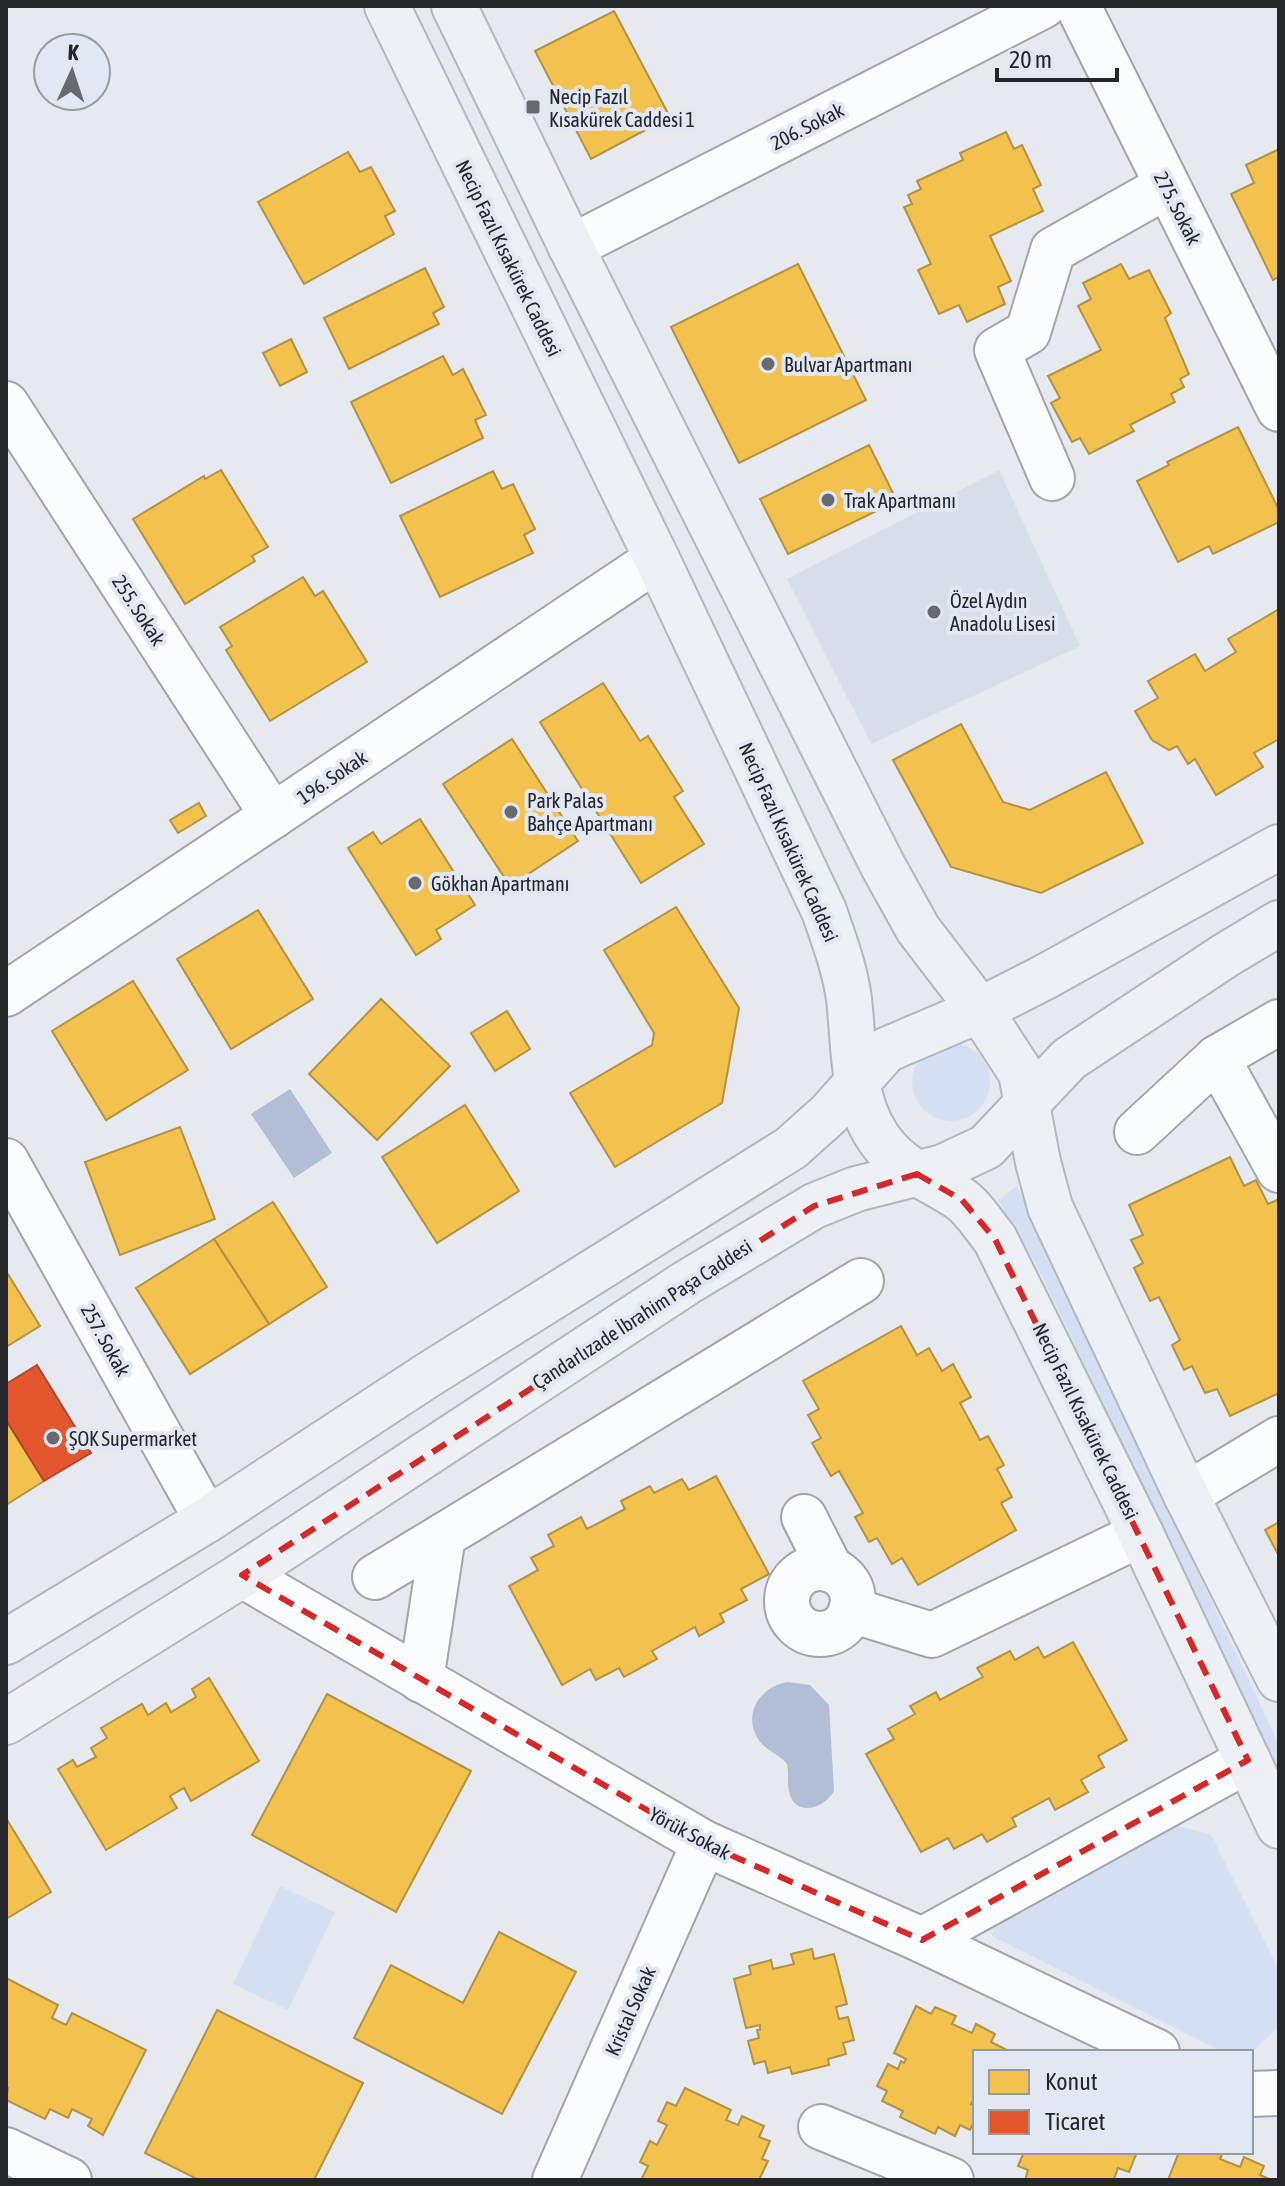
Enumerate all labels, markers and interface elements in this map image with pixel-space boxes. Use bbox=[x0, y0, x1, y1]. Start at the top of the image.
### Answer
north arrow bbox=[32, 32, 112, 112]
scale bar bbox=[997, 32, 1117, 82]
text: K bbox=[67, 39, 79, 65]
text: 20 m bbox=[1009, 46, 1052, 73]
place label: Necip Fazıl Kısakürek Caddesi 1 bbox=[549, 85, 695, 131]
marker: Necip Fazıl Kısakürek Caddesi 1 bbox=[524, 98, 542, 116]
street label: 206. Sokak bbox=[766, 98, 848, 154]
street label: Necip Fazıl Kısakürek Caddesi bbox=[451, 156, 567, 360]
street label: 275. Sokak bbox=[1150, 167, 1206, 249]
place label: Bulvar Apartmanı bbox=[784, 353, 912, 376]
marker: Bulvar Apartmanı bbox=[759, 355, 777, 373]
place label: Trak Apartmanı bbox=[844, 489, 956, 512]
marker: Trak Apartmanı bbox=[819, 491, 837, 509]
street label: 255. Sokak bbox=[108, 571, 170, 650]
place label: Özel Aydın Anadolu Lisesi bbox=[950, 589, 1056, 635]
marker: Özel Aydın Anadolu Lisesi bbox=[925, 603, 943, 621]
street label: Necip Fazıl Kısakürek Caddesi bbox=[735, 739, 843, 945]
street label: 196. Sokak bbox=[293, 745, 371, 809]
place label: Park Palas Bahçe Apartmanı bbox=[527, 789, 653, 835]
marker: Park Palas Bahçe Apartmanı bbox=[502, 803, 520, 821]
place label: Gökhan Apartmanı bbox=[431, 872, 569, 895]
marker: Gökhan Apartmanı bbox=[406, 874, 424, 892]
street label: Çandarlızade İbrahim Paşa Caddesi bbox=[528, 1234, 756, 1394]
street label: 257. Sokak bbox=[77, 1300, 135, 1380]
street label: Necip Fazıl Kısakürek Caddesi bbox=[1028, 1319, 1144, 1523]
place label: ŞOK Supermarket bbox=[69, 1427, 197, 1450]
marker: ŞOK Supermarket bbox=[44, 1429, 62, 1447]
street label: Yörük Sokak bbox=[645, 1802, 735, 1864]
street label: Kristal Sokak bbox=[600, 1963, 660, 2059]
legend bbox=[973, 2050, 1253, 2154]
text: Konut bbox=[1045, 2068, 1098, 2095]
text: Ticaret bbox=[1045, 2108, 1106, 2135]

